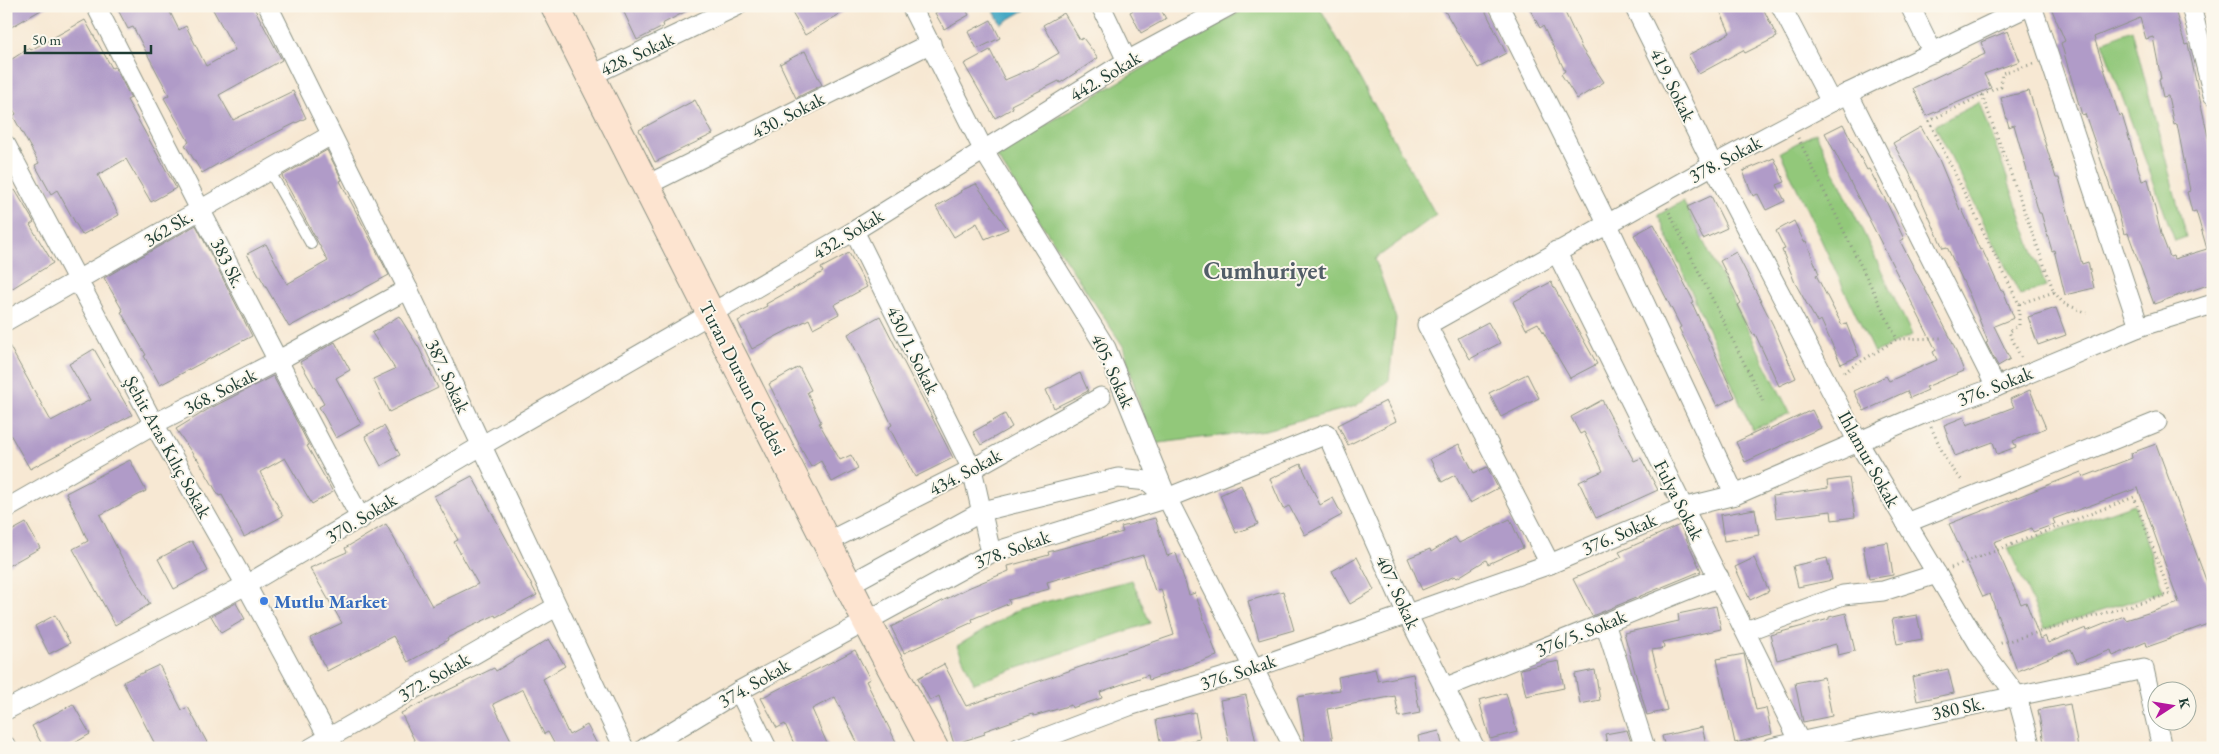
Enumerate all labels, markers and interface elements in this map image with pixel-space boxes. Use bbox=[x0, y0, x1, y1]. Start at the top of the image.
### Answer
scale bar bbox=[25, 22, 151, 54]
street label: 428. Sokak bbox=[596, 26, 679, 82]
text: 50 m bbox=[32, 30, 61, 49]
street label: 442. Sokak bbox=[1065, 44, 1146, 107]
street label: 419. Sokak bbox=[1644, 44, 1702, 127]
street label: 430. Sokak bbox=[747, 85, 830, 144]
street label: 378. Sokak bbox=[1684, 129, 1767, 189]
street label: 432. Sokak bbox=[808, 202, 889, 265]
street label: 362 Sk. bbox=[139, 204, 197, 252]
street label: 383 Sk. bbox=[205, 234, 251, 292]
district label: Cumhuriyet bbox=[1203, 255, 1327, 287]
street label: Turan Dursun Caddesi bbox=[693, 297, 793, 460]
street label: 430/1. Sokak bbox=[881, 302, 946, 399]
street label: 405. Sokak bbox=[1086, 330, 1141, 413]
street label: 387. Sokak bbox=[420, 335, 476, 418]
street label: 376. Sokak bbox=[1954, 360, 2037, 412]
street label: 368. Sokak bbox=[179, 361, 262, 420]
street label: Şehit Aras Kılıç Sokak bbox=[118, 371, 218, 524]
street label: Ihlamur Sokak bbox=[1832, 406, 1906, 513]
street label: 434. Sokak bbox=[924, 442, 1007, 502]
street label: Fulya Sokak bbox=[1648, 456, 1710, 545]
street label: 370. Sokak bbox=[321, 486, 402, 549]
street label: 376. Sokak bbox=[1578, 507, 1661, 561]
street label: 378. Sokak bbox=[971, 523, 1054, 574]
street label: 407. Sokak bbox=[1370, 551, 1426, 634]
place label: Mutlu Market bbox=[274, 589, 387, 614]
marker: Mutlu Market bbox=[258, 595, 270, 607]
street label: 376/5. Sokak bbox=[1532, 603, 1631, 662]
street label: 372. Sokak bbox=[394, 646, 475, 708]
street label: 376. Sokak bbox=[1197, 648, 1280, 696]
street label: 374. Sokak bbox=[714, 652, 795, 714]
north arrow bbox=[2146, 682, 2196, 732]
street label: 380 Sk. bbox=[1929, 690, 1987, 726]
text: K bbox=[2175, 696, 2195, 711]

